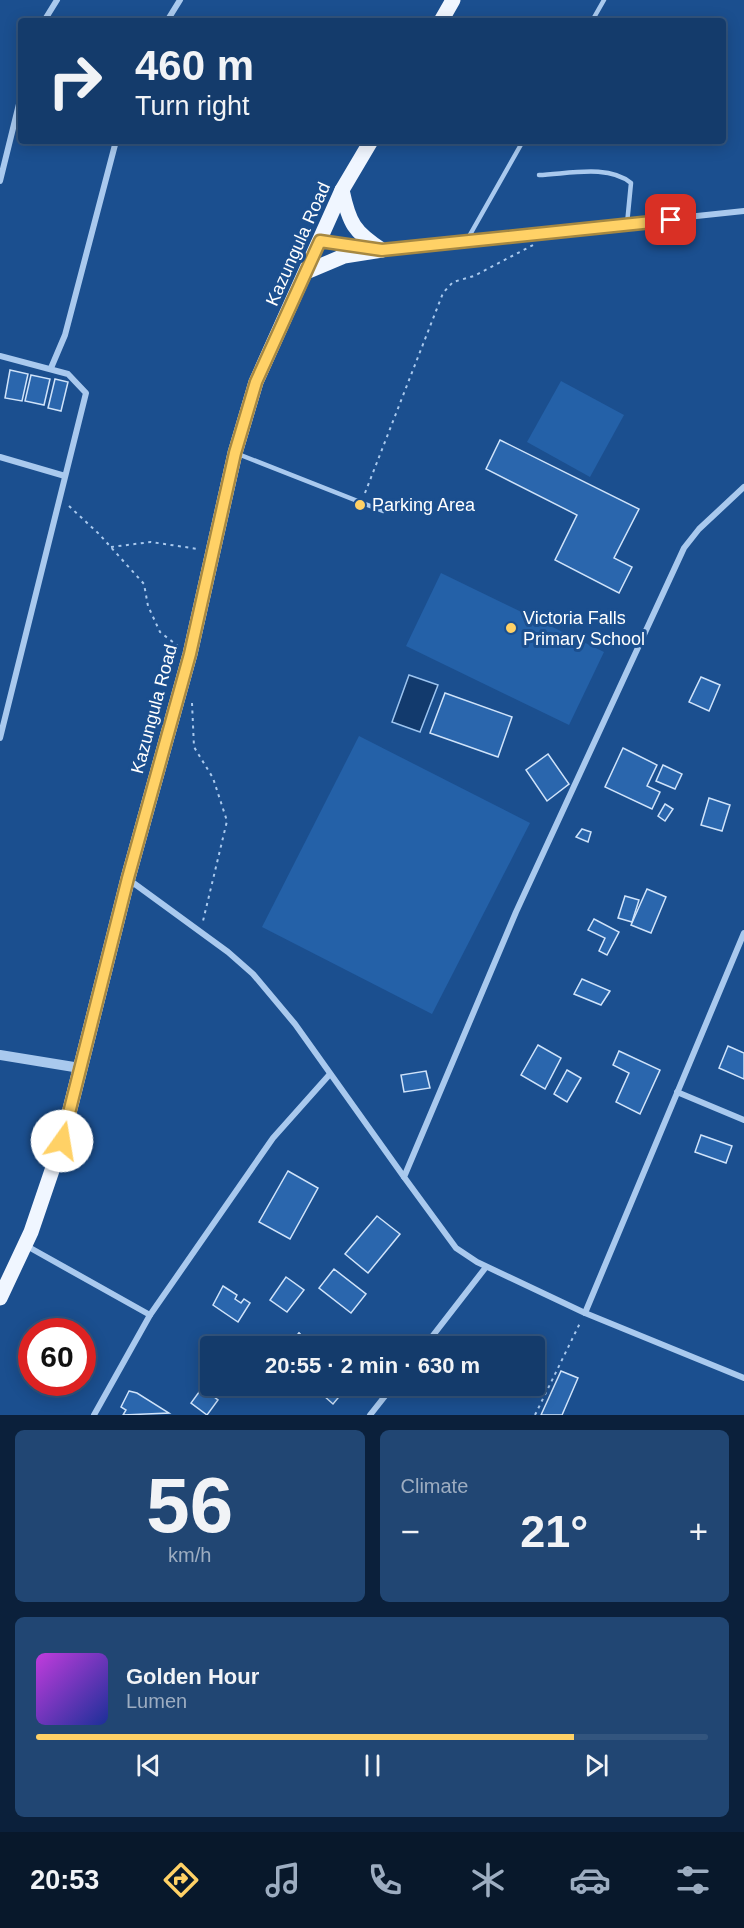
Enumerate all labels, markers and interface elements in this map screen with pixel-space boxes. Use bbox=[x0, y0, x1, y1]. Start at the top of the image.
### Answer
icon: right bbox=[36, 42, 114, 120]
text: 460 m bbox=[135, 42, 254, 89]
text: Turn right bbox=[135, 91, 250, 121]
street label: Kazungula Road bbox=[262, 179, 334, 309]
pin bbox=[645, 194, 696, 245]
icon: arrive bbox=[654, 203, 687, 236]
place label: Parking Area bbox=[372, 495, 476, 515]
marker: Parking Area bbox=[353, 498, 367, 512]
place label: Victoria Falls Primary School bbox=[523, 608, 645, 649]
marker: Victoria Falls Primary School bbox=[504, 621, 518, 635]
street label: Kazungula Road bbox=[127, 642, 181, 776]
position arrow bbox=[30, 1109, 94, 1173]
speed limit sign: 60 bbox=[18, 1318, 96, 1396]
text: 20:55 · 2 min · 630 m bbox=[265, 1353, 480, 1378]
text: 56 bbox=[146, 1461, 233, 1549]
text: Climate bbox=[401, 1475, 468, 1497]
text: 21° bbox=[520, 1506, 588, 1557]
text: − bbox=[401, 1513, 420, 1550]
text: + bbox=[689, 1513, 708, 1550]
text: km/h bbox=[168, 1544, 211, 1566]
text: Golden Hour bbox=[126, 1664, 259, 1689]
text: Lumen bbox=[126, 1690, 187, 1712]
icon: previous bbox=[132, 1749, 165, 1782]
icon: pause bbox=[356, 1749, 389, 1782]
icon: next bbox=[580, 1749, 613, 1782]
icon: directions bbox=[160, 1859, 202, 1901]
icon: music bbox=[262, 1859, 304, 1901]
icon: phone bbox=[364, 1859, 406, 1901]
icon: climate bbox=[467, 1859, 509, 1901]
icon: car bbox=[569, 1859, 611, 1901]
icon: filters bbox=[672, 1859, 714, 1901]
text: 20:53 bbox=[30, 1865, 99, 1895]

